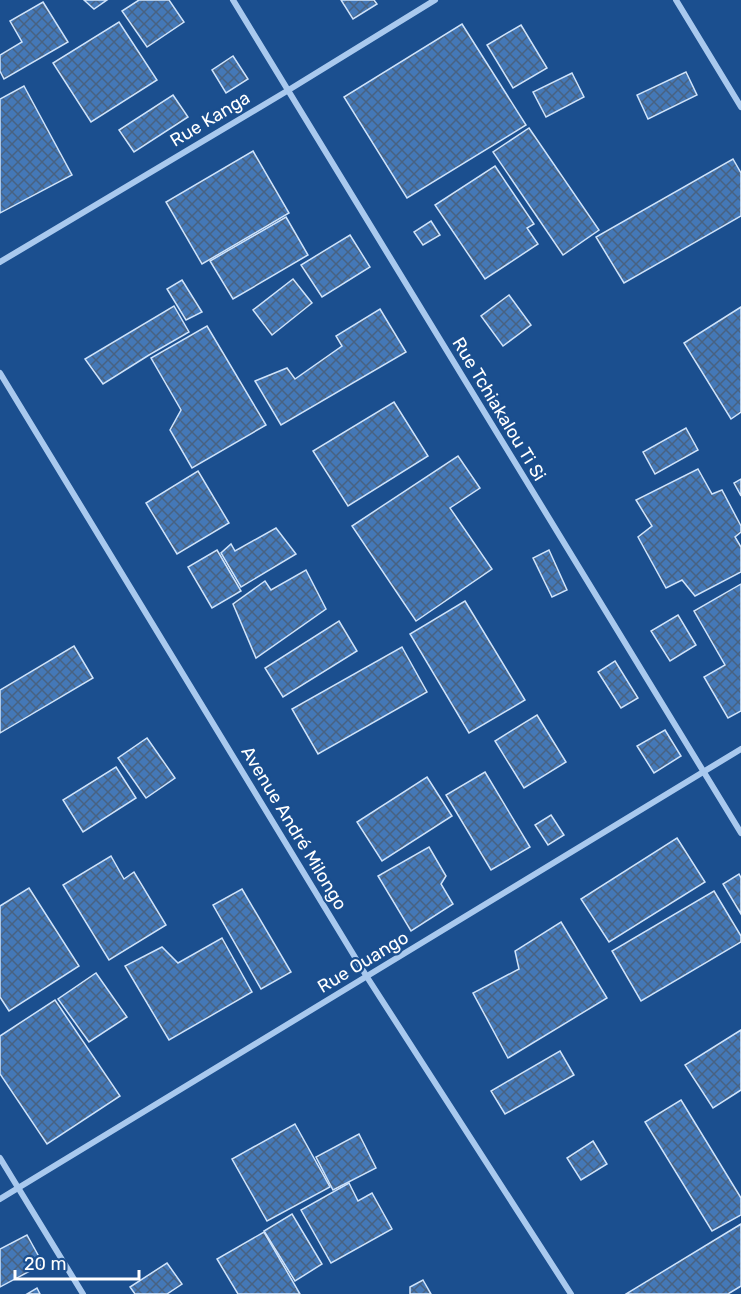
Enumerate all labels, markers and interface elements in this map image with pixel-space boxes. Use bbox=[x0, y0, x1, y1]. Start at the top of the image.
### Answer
street label: Rue Kanga bbox=[166, 87, 254, 151]
street label: Rue Tchiakalou Ti Si bbox=[447, 333, 551, 485]
street label: Avenue André Milongo bbox=[236, 742, 352, 914]
street label: Rue Ouango bbox=[314, 926, 412, 998]
scale bar bbox=[15, 1243, 140, 1281]
text: 20 m bbox=[24, 1253, 66, 1275]

